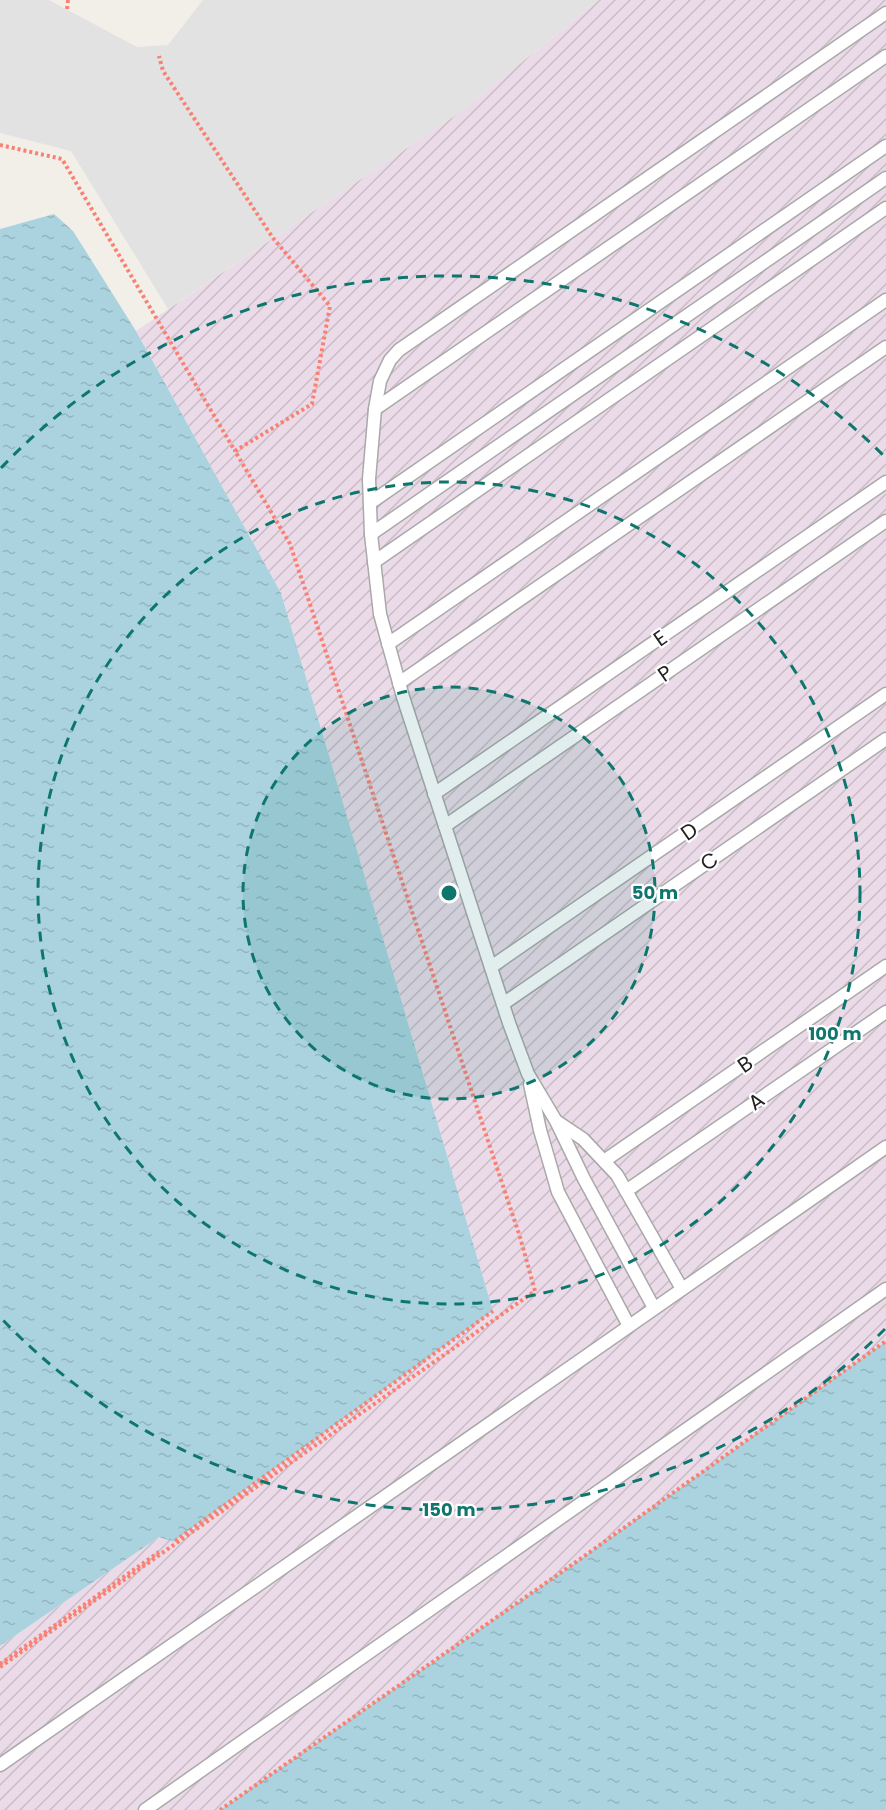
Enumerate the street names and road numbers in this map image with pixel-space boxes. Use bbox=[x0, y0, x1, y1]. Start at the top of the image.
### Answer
street label: E bbox=[647, 623, 673, 653]
street label: P bbox=[652, 658, 678, 688]
street label: D bbox=[675, 815, 703, 847]
street label: C bbox=[694, 844, 724, 878]
street label: B bbox=[731, 1048, 759, 1080]
street label: A bbox=[742, 1085, 770, 1117]

